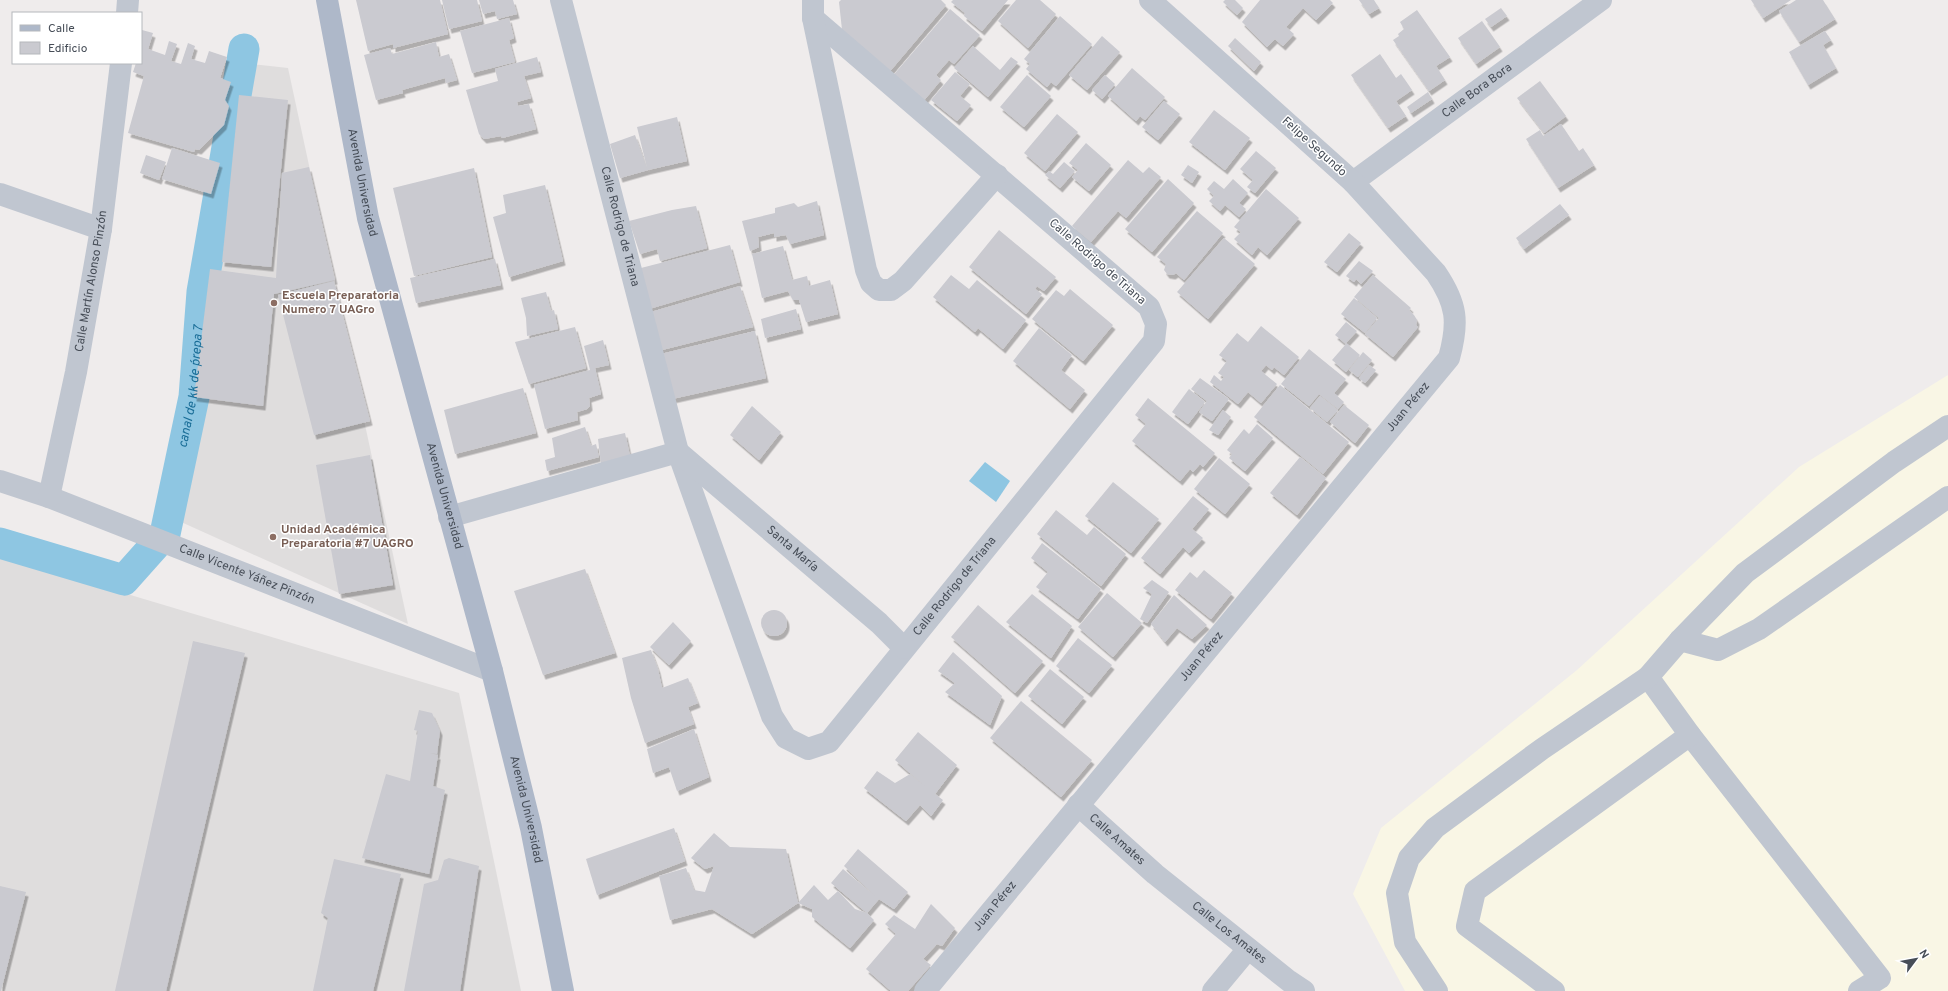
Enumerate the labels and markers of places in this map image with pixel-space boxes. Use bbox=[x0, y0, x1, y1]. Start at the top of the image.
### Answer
place label: Escuela Preparatoria Numero 7 UAGro bbox=[282, 288, 399, 318]
marker: Escuela Preparatoria Numero 7 UAGro bbox=[269, 298, 279, 308]
place label: Unidad Académica Preparatoria #7 UAGRO bbox=[281, 522, 414, 552]
marker: Unidad Académica Preparatoria #7 UAGRO bbox=[268, 532, 278, 542]

